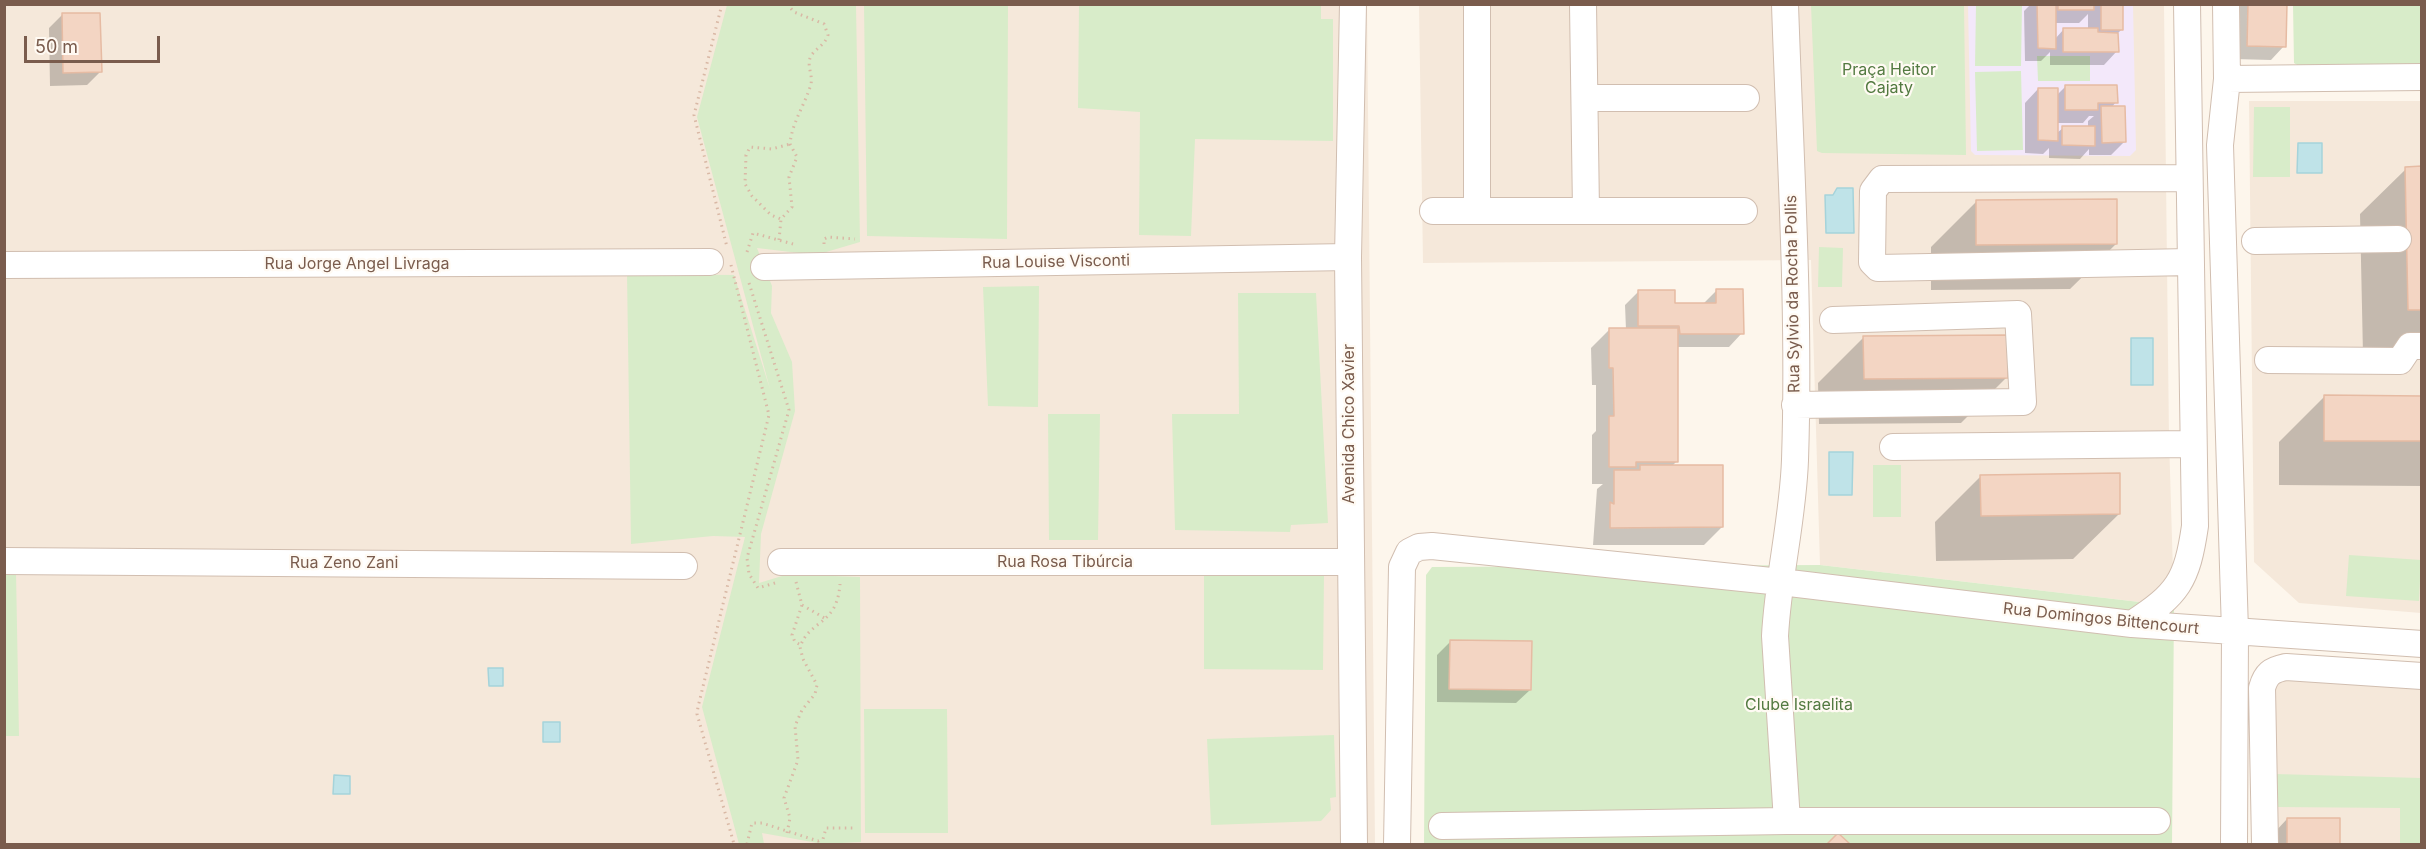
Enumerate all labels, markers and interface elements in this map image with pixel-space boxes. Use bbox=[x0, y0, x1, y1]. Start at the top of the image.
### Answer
scale bar bbox=[27, 24, 164, 62]
text: 50 m bbox=[35, 36, 78, 57]
park label: Praça Heitor Cajaty bbox=[1842, 60, 1936, 98]
street label: Rua Sylvio da Rocha Pollis bbox=[1782, 195, 1804, 393]
street label: Rua Louise Visconti bbox=[982, 251, 1130, 273]
street label: Rua Jorge Angel Livraga bbox=[264, 254, 450, 274]
street label: Avenida Chico Xavier bbox=[1339, 344, 1359, 504]
street label: Rua Rosa Tibúrcia bbox=[997, 552, 1133, 572]
street label: Rua Zeno Zani bbox=[290, 553, 398, 573]
street label: Rua Domingos Bittencourt bbox=[2002, 599, 2200, 639]
park label: Clube Israelita bbox=[1745, 695, 1853, 715]

